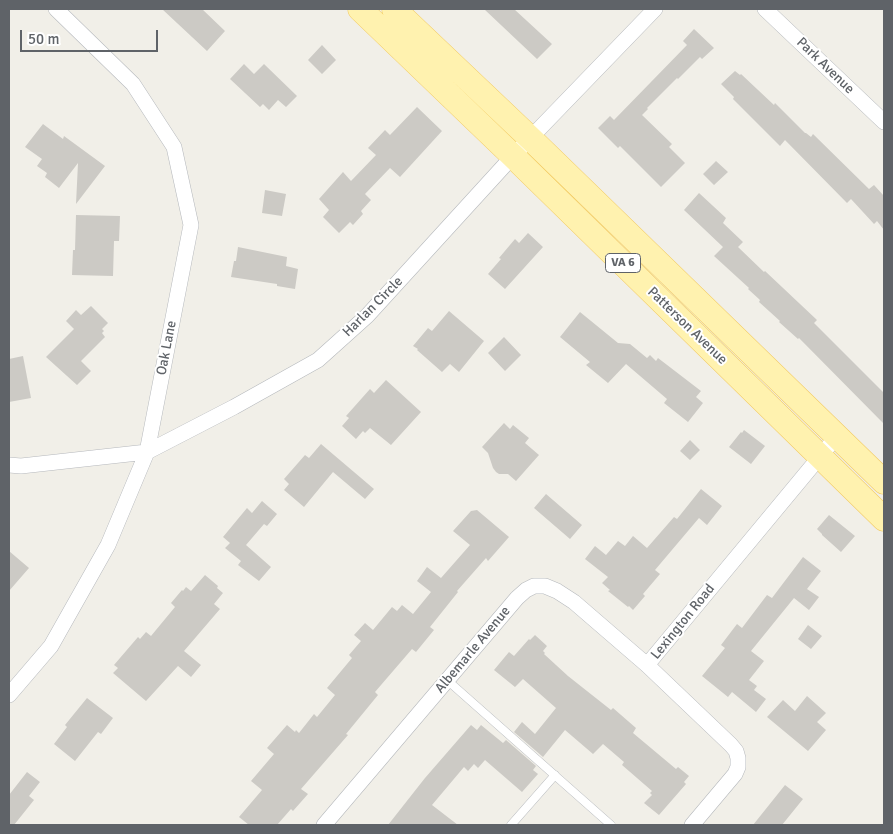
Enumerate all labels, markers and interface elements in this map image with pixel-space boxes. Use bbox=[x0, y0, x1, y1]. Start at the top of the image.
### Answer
scale bar bbox=[22, 20, 160, 52]
text: 50 m bbox=[28, 30, 59, 48]
street label: Park Avenue bbox=[793, 34, 857, 98]
road number: VA 6 bbox=[606, 254, 640, 272]
street label: Harlan Circle bbox=[339, 273, 407, 341]
street label: Patterson Avenue bbox=[644, 284, 730, 368]
street label: Oak Lane bbox=[153, 319, 181, 377]
street label: Lexington Road bbox=[648, 581, 718, 663]
street label: Albemarle Avenue bbox=[432, 603, 514, 697]

